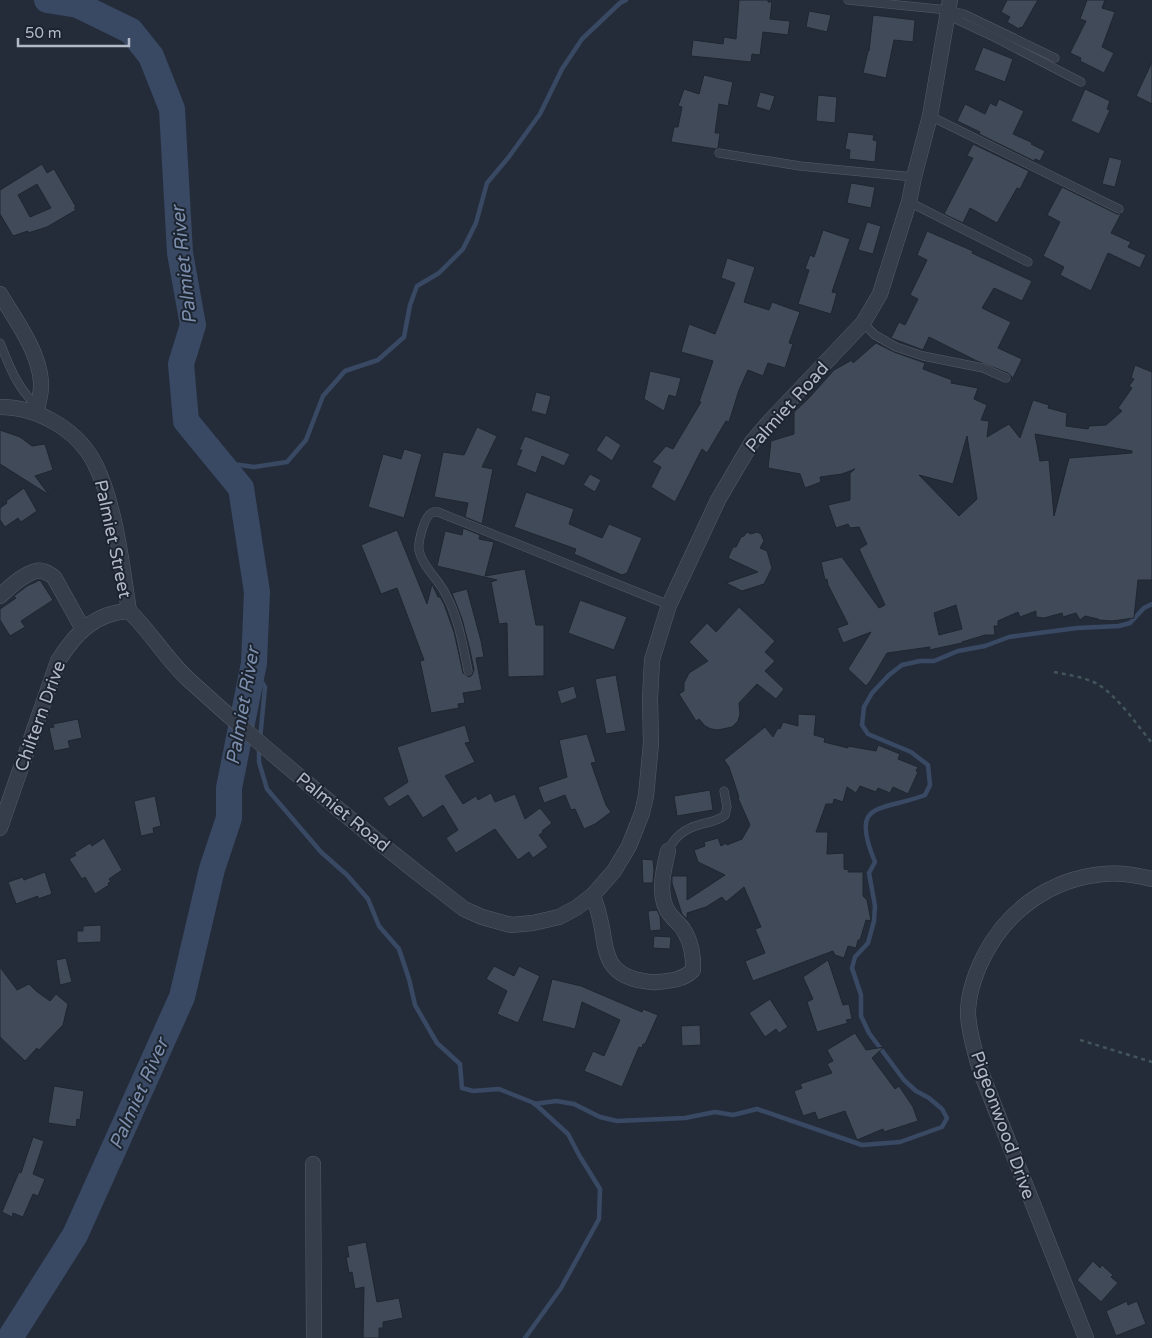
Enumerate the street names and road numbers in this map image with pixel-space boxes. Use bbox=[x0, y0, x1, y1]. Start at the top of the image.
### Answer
street label: Palmiet Road bbox=[741, 357, 833, 457]
street label: Palmiet Street bbox=[90, 478, 136, 600]
street label: Chiltern Drive bbox=[10, 658, 70, 774]
street label: Palmiet Road bbox=[292, 768, 394, 856]
street label: Pigeonwood Drive bbox=[966, 1048, 1040, 1202]

